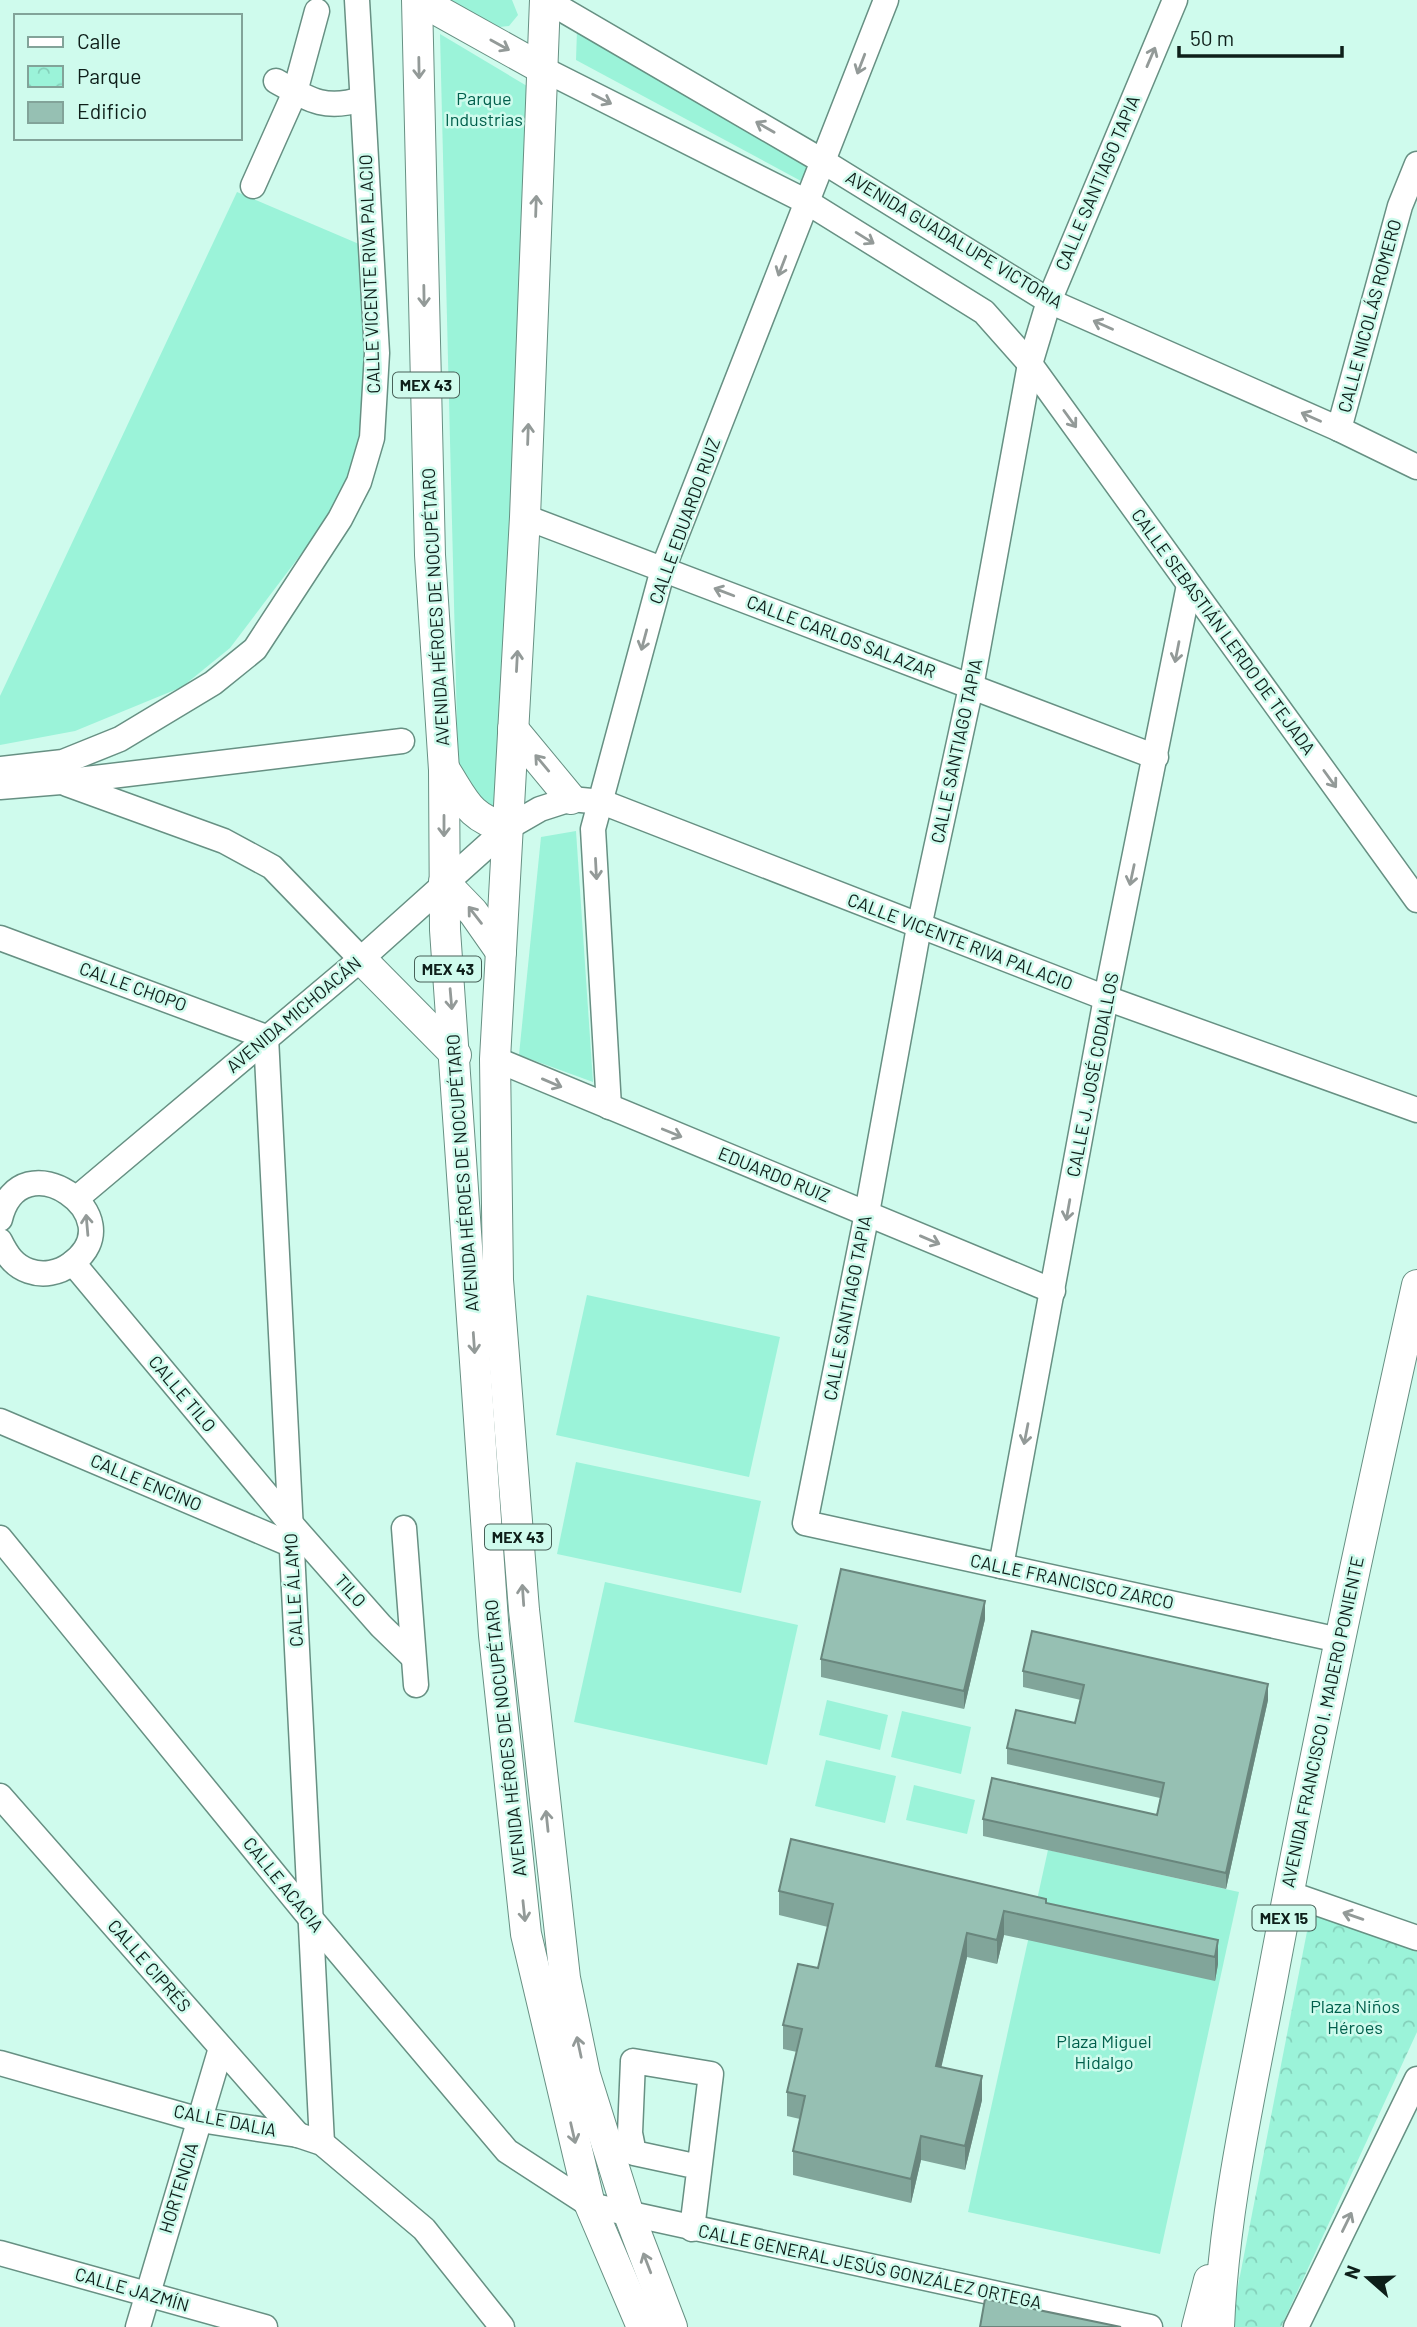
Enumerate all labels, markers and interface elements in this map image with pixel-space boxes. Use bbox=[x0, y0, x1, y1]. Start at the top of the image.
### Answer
legend bbox=[14, 14, 242, 140]
scale bar bbox=[1179, 14, 1342, 58]
text: 50 m bbox=[1190, 25, 1234, 50]
text: Calle bbox=[77, 28, 121, 53]
one-way arrow bbox=[489, 38, 509, 52]
one-way arrow bbox=[1146, 47, 1159, 68]
one-way arrow bbox=[854, 52, 867, 74]
one-way arrow bbox=[412, 56, 426, 79]
text: Parque bbox=[77, 63, 142, 88]
park label: Parque Industrias bbox=[445, 87, 523, 130]
street label: CALLE SANTIAGO TAPIA bbox=[1050, 92, 1144, 274]
one-way arrow bbox=[591, 93, 612, 107]
text: Edificio bbox=[77, 98, 147, 123]
one-way arrow bbox=[756, 120, 776, 134]
street label: CALLE VICENTE RIVA PALACIO bbox=[354, 154, 384, 394]
street label: AVENIDA GUADALUPE VICTORIA bbox=[842, 166, 1067, 313]
one-way arrow bbox=[530, 195, 543, 218]
street label: CALLE NICOLÁS ROMERO bbox=[1333, 217, 1405, 415]
one-way arrow bbox=[854, 232, 874, 246]
one-way arrow bbox=[774, 254, 787, 276]
one-way arrow bbox=[418, 284, 431, 307]
one-way arrow bbox=[1093, 318, 1114, 331]
road number: MEX 43 bbox=[393, 372, 459, 398]
one-way arrow bbox=[1062, 409, 1077, 428]
one-way arrow bbox=[1301, 410, 1322, 423]
one-way arrow bbox=[522, 422, 535, 445]
street label: CALLE EDUARDO RUIZ bbox=[644, 435, 724, 607]
street label: AVENIDA HÉROES DE NOCUPÉTARO bbox=[417, 467, 453, 747]
street label: CALLE SEBASTIÁN LERDO DE TEJADA bbox=[1127, 504, 1321, 759]
one-way arrow bbox=[714, 585, 736, 598]
street label: CALLE CARLOS SALAZAR bbox=[744, 590, 939, 682]
one-way arrow bbox=[637, 628, 650, 651]
one-way arrow bbox=[1169, 640, 1183, 663]
one-way arrow bbox=[510, 650, 523, 673]
street label: CALLE SANTIAGO TAPIA bbox=[926, 656, 986, 845]
one-way arrow bbox=[535, 755, 550, 773]
one-way arrow bbox=[1322, 770, 1337, 789]
one-way arrow bbox=[437, 814, 451, 837]
one-way arrow bbox=[589, 857, 602, 880]
one-way arrow bbox=[1124, 863, 1138, 886]
street label: CALLE VICENTE RIVA PALACIO bbox=[845, 888, 1076, 994]
one-way arrow bbox=[467, 907, 482, 925]
street label: AVENIDA MICHOACÁN bbox=[221, 951, 365, 1077]
street label: CALLE CHOPO bbox=[77, 956, 190, 1016]
road number: MEX 43 bbox=[415, 956, 481, 981]
street label: CALLE J. JOSÉ CODALLOS bbox=[1061, 971, 1123, 1179]
one-way arrow bbox=[445, 987, 458, 1010]
street label: AVENIDA HÉROES DE NOCUPÉTARO bbox=[441, 1033, 483, 1313]
one-way arrow bbox=[541, 1077, 562, 1090]
one-way arrow bbox=[661, 1127, 683, 1140]
street label: EDUARDO RUIZ bbox=[715, 1142, 833, 1206]
one-way arrow bbox=[1060, 1198, 1074, 1221]
street label: CALLE SANTIAGO TAPIA bbox=[818, 1213, 876, 1402]
one-way arrow bbox=[80, 1214, 93, 1237]
one-way arrow bbox=[919, 1234, 941, 1247]
one-way arrow bbox=[468, 1331, 481, 1354]
street label: CALLE TILO bbox=[144, 1351, 221, 1436]
one-way arrow bbox=[1019, 1422, 1032, 1445]
street label: CALLE ENCINO bbox=[87, 1449, 205, 1515]
road number: MEX 43 bbox=[485, 1525, 551, 1550]
street label: CALLE ÁLAMO bbox=[279, 1533, 307, 1647]
street label: CALLE FRANCISCO ZARCO bbox=[968, 1549, 1176, 1613]
street label: AVENIDA FRANCISCO I. MADERO PONIENTE bbox=[1276, 1554, 1368, 1889]
street label: TILO bbox=[330, 1569, 371, 1611]
one-way arrow bbox=[516, 1584, 529, 1607]
street label: AVENIDA HÉROES DE NOCUPÉTARO bbox=[479, 1598, 531, 1878]
one-way arrow bbox=[540, 1811, 553, 1833]
street label: CALLE ACACIA bbox=[239, 1833, 329, 1936]
one-way arrow bbox=[518, 1899, 531, 1922]
road number: MEX 15 bbox=[1252, 1906, 1316, 1930]
one-way arrow bbox=[1342, 1909, 1364, 1921]
street label: CALLE CIPRÉS bbox=[104, 1915, 196, 2016]
park label: Plaza Niños Héroes bbox=[1310, 1995, 1400, 2038]
park label: Plaza Miguel Hidalgo bbox=[1056, 2030, 1152, 2073]
one-way arrow bbox=[572, 2036, 585, 2059]
street label: CALLE DALIA bbox=[172, 2099, 279, 2141]
one-way arrow bbox=[567, 2121, 581, 2144]
street label: HORTENCIA bbox=[154, 2140, 202, 2236]
one-way arrow bbox=[1341, 2212, 1354, 2233]
street label: CALLE GENERAL JESÚS GONZÁLEZ ORTEGA bbox=[696, 2219, 1044, 2313]
north arrow bbox=[1333, 2243, 1403, 2313]
one-way arrow bbox=[640, 2253, 653, 2275]
street label: CALLE JAZMÍN bbox=[73, 2262, 192, 2316]
text: N bbox=[1339, 2262, 1365, 2282]

